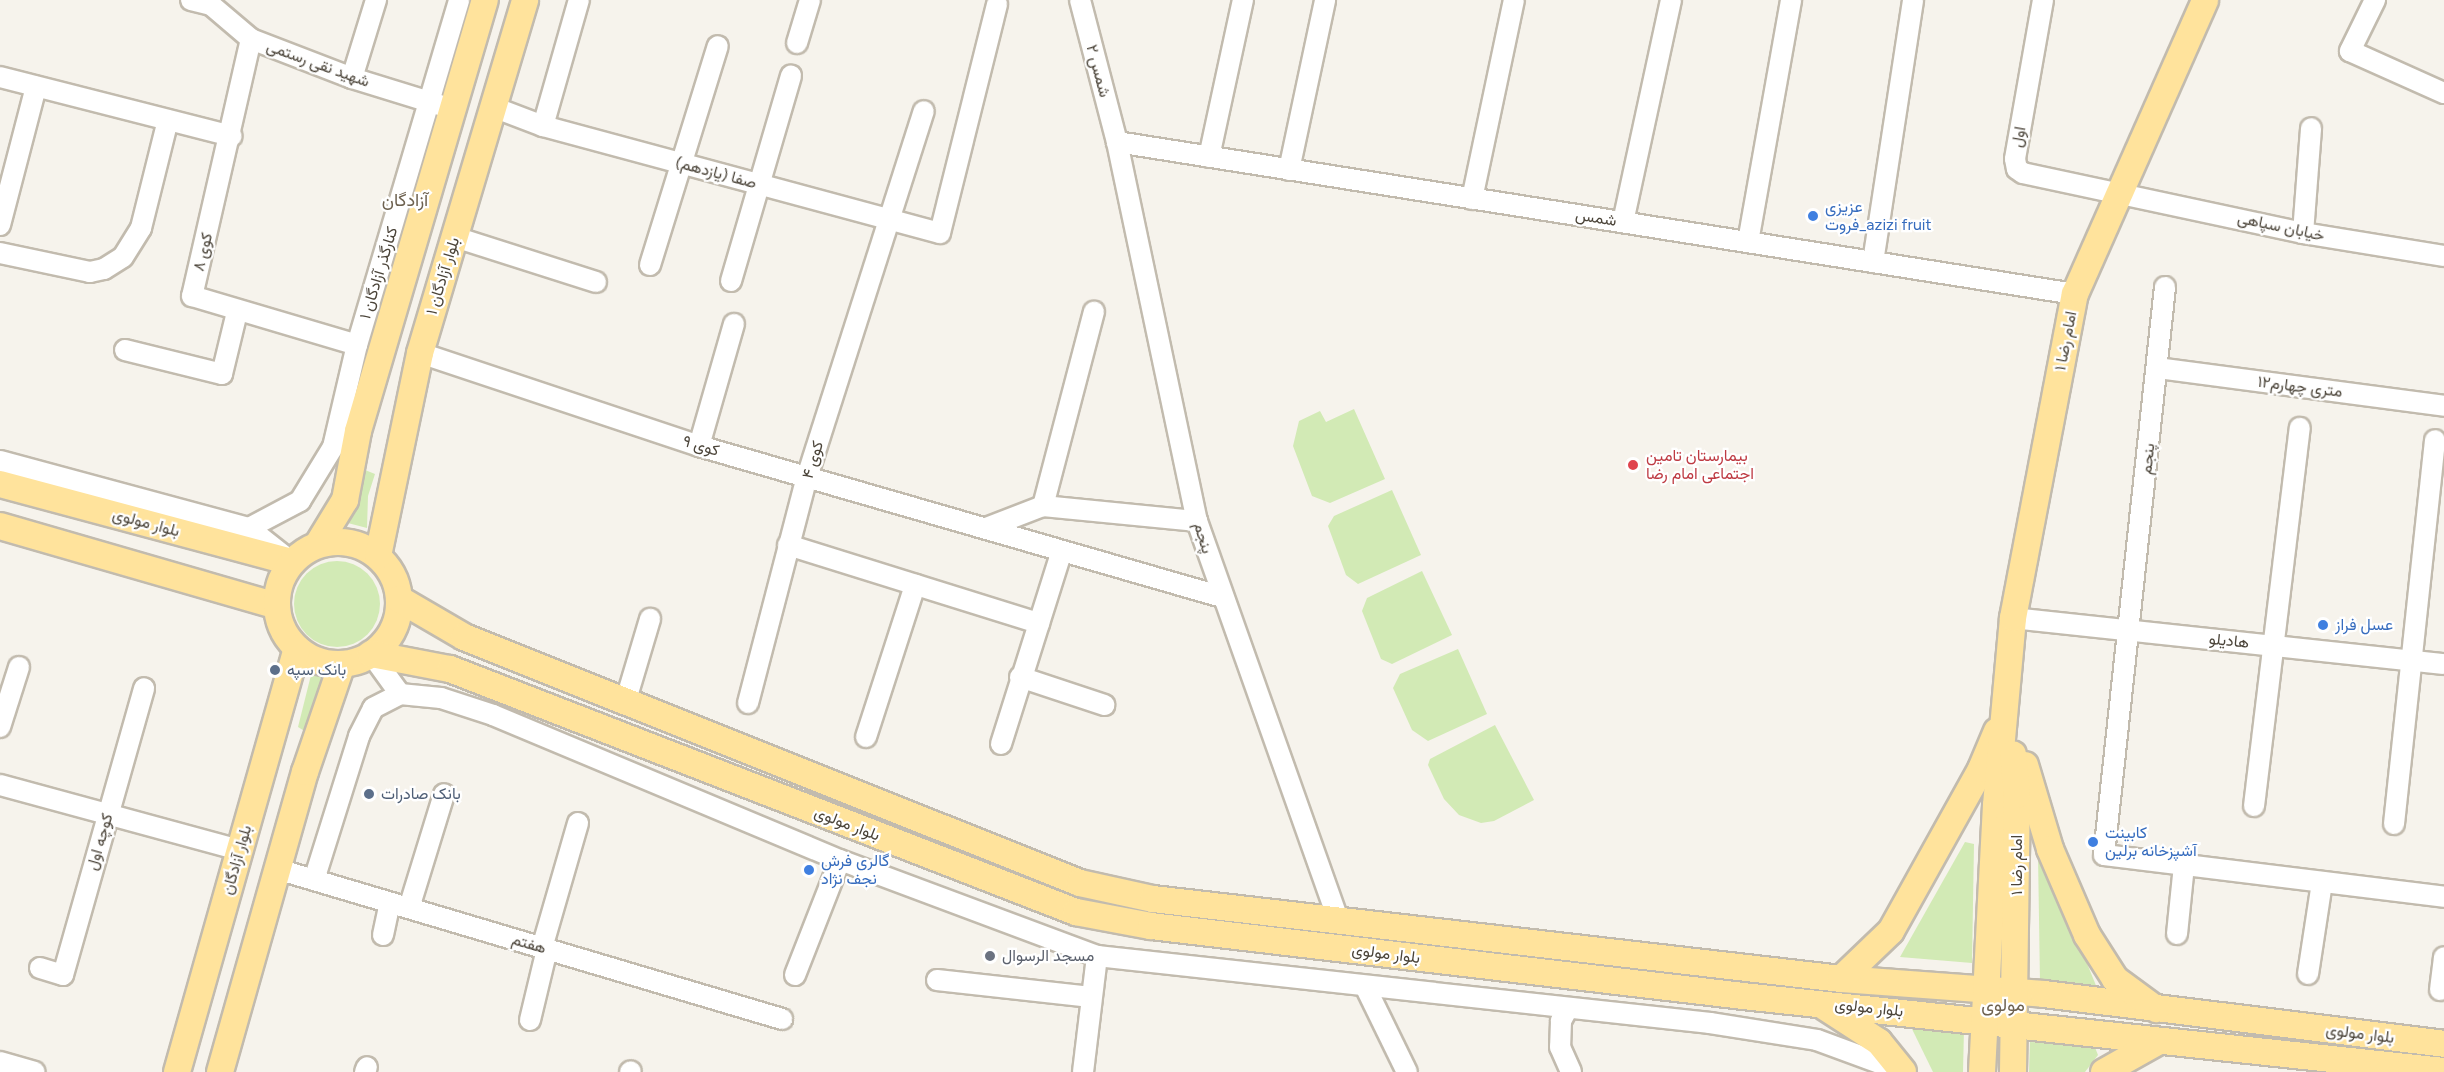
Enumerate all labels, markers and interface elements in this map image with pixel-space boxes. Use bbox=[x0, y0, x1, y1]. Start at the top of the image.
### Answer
street label: شهید نقی رستمی bbox=[264, 36, 372, 92]
street label: شمس ۲ bbox=[1082, 42, 1114, 100]
street label: اول bbox=[2008, 125, 2030, 149]
street label: صفا (یازدهم) bbox=[673, 153, 759, 193]
district label: آزادگان bbox=[382, 189, 428, 211]
place label: عزیزی فروت_azizi fruit bbox=[1825, 197, 1932, 235]
street label: شمس bbox=[1574, 205, 1618, 231]
street label: خیابان سپاهی bbox=[2236, 208, 2326, 246]
marker: عزیزی فروت_azizi fruit bbox=[1806, 209, 1820, 223]
street label: کنارگذر آزادگان ۱ bbox=[356, 224, 402, 322]
street label: کوی ۸ bbox=[189, 231, 217, 273]
street label: بلوار آزادگان ۱ bbox=[422, 235, 464, 317]
street label: امام رضا ۱ bbox=[2051, 310, 2081, 372]
street label: ۱۲متری چهارم bbox=[2257, 372, 2343, 402]
street label: کوی ۹ bbox=[680, 431, 722, 461]
street label: کوی ۴ bbox=[798, 439, 828, 481]
street label: پنجم bbox=[2137, 442, 2159, 476]
place label: بیمارستان تامین اجتماعی امام رضا bbox=[1646, 446, 1754, 484]
marker: بیمارستان تامین اجتماعی امام رضا bbox=[1624, 456, 1642, 474]
street label: بلوار مولوی bbox=[110, 505, 182, 541]
street label: پنجم bbox=[1189, 520, 1217, 556]
place label: عسل فراز bbox=[2335, 615, 2393, 635]
marker: عسل فراز bbox=[2316, 618, 2330, 632]
street label: هادیلو bbox=[2208, 629, 2250, 653]
place label: بانک سپه bbox=[287, 660, 346, 680]
marker: بانک سپه bbox=[268, 663, 282, 677]
place label: بانک صادرات bbox=[381, 784, 461, 804]
marker: بانک صادرات bbox=[362, 787, 376, 801]
street label: بلوار مولوی bbox=[811, 803, 883, 845]
street label: کوچه اول bbox=[83, 811, 117, 873]
street label: بلوار آزادگان bbox=[218, 823, 256, 897]
place label: کابینت آشپزخانه برلین bbox=[2105, 823, 2197, 861]
street label: امام رضا ۱ bbox=[2007, 835, 2027, 895]
marker: کابینت آشپزخانه برلین bbox=[2086, 835, 2100, 849]
place label: گالری فرش نجف نژاد bbox=[821, 851, 889, 889]
marker: گالری فرش نجف نژاد bbox=[802, 863, 816, 877]
street label: هفتم bbox=[510, 930, 548, 958]
street label: بلوار مولوی bbox=[1351, 940, 1421, 968]
place label: مسجد الرسوال bbox=[1002, 946, 1094, 966]
marker: مسجد الرسوال bbox=[983, 949, 997, 963]
district label: مولوی bbox=[1981, 994, 2025, 1016]
street label: بلوار مولوی bbox=[1834, 995, 1904, 1021]
street label: بلوار مولوی bbox=[2325, 1020, 2395, 1048]

